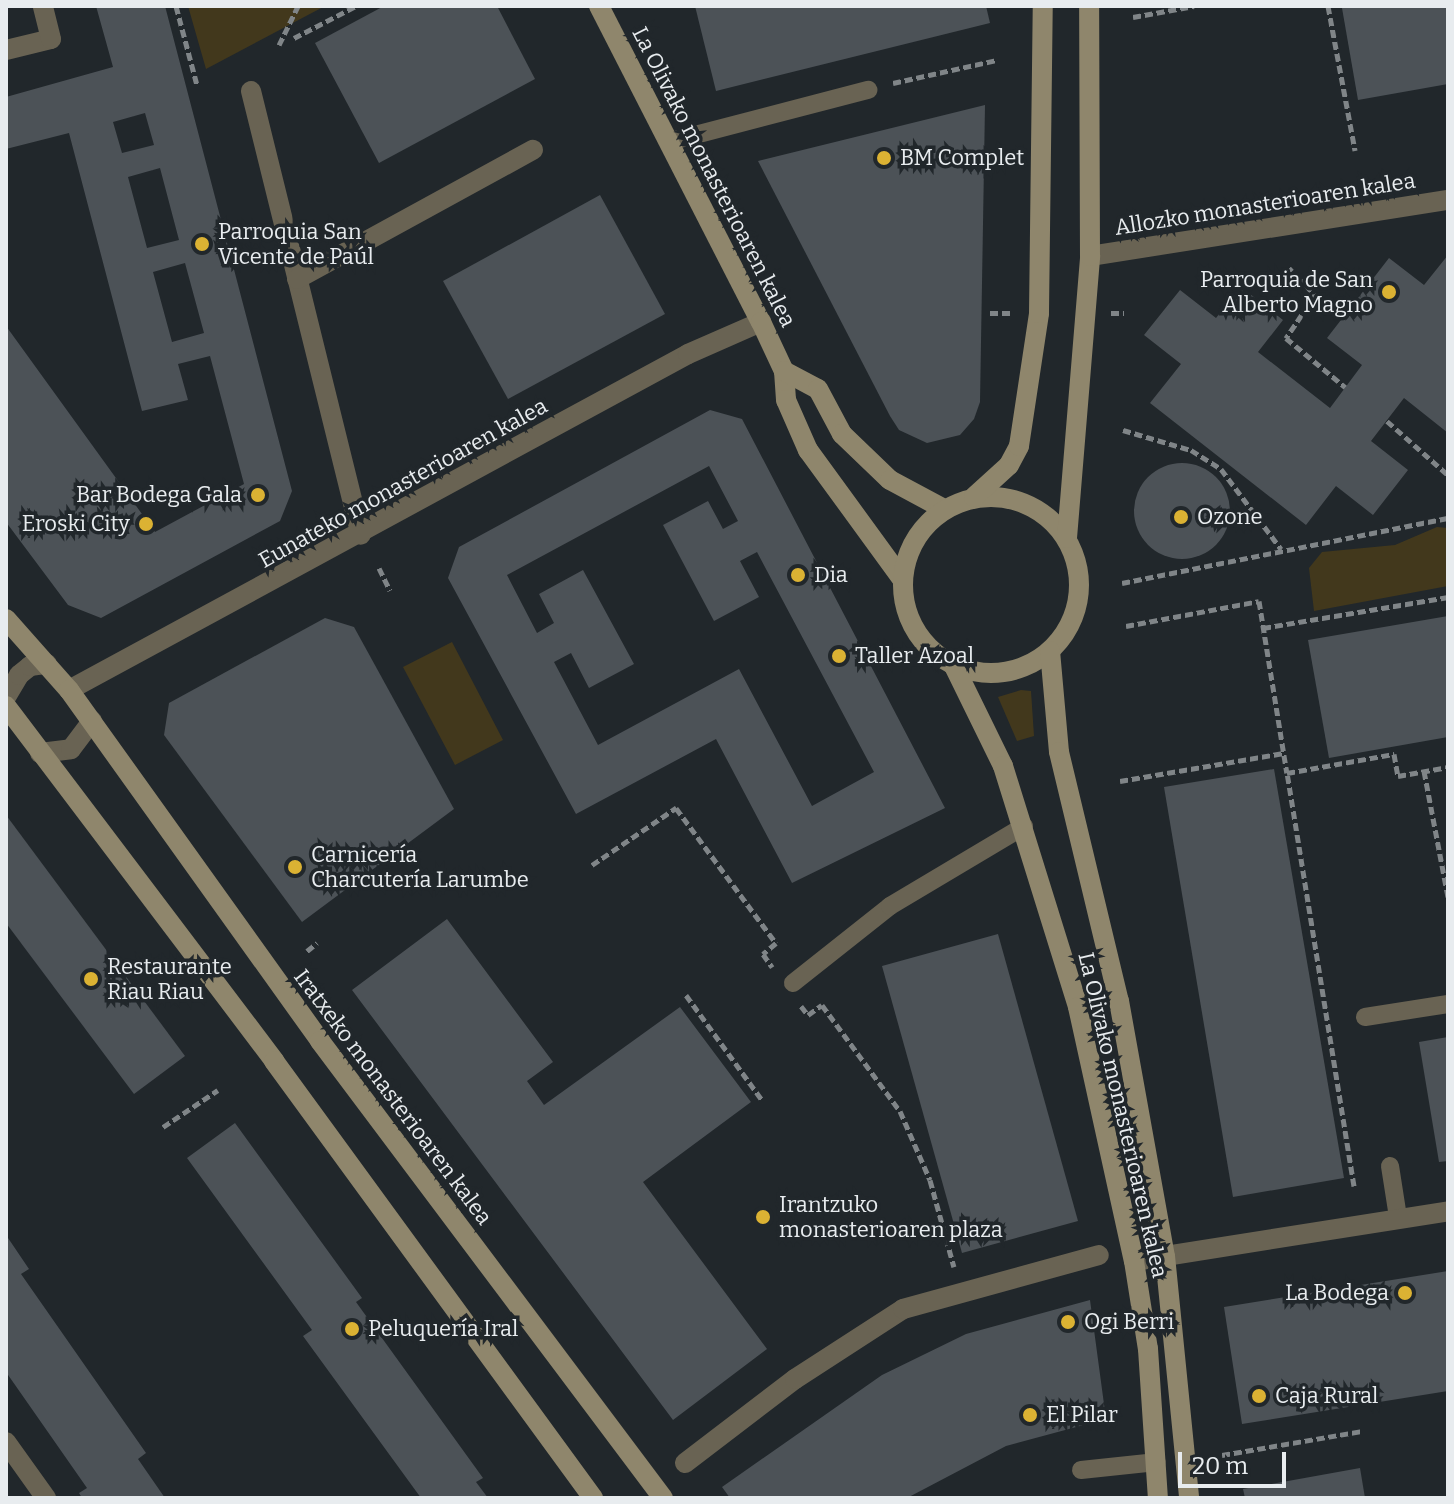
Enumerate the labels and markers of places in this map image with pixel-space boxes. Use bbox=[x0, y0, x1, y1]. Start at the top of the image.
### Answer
place label: BM Complet bbox=[900, 145, 1024, 171]
marker: BM Complet bbox=[875, 149, 893, 167]
place label: Parroquia San Vicente de Paúl bbox=[218, 218, 374, 270]
marker: Parroquia San Vicente de Paúl bbox=[193, 235, 211, 253]
place label: Parroquia de San Alberto Magno bbox=[1200, 266, 1373, 318]
marker: Parroquia de San Alberto Magno bbox=[1380, 283, 1398, 301]
place label: Bar Bodega Gala bbox=[76, 482, 242, 508]
marker: Bar Bodega Gala bbox=[249, 486, 267, 504]
place label: Ozone bbox=[1197, 504, 1263, 530]
marker: Ozone bbox=[1172, 508, 1190, 526]
place label: Eroski City bbox=[22, 511, 130, 537]
marker: Eroski City bbox=[137, 515, 155, 533]
place label: Dia bbox=[814, 562, 848, 588]
marker: Dia bbox=[789, 566, 807, 584]
place label: Taller Azoal bbox=[855, 643, 974, 669]
marker: Taller Azoal bbox=[830, 647, 848, 665]
place label: Carnicería Charcutería Larumbe bbox=[311, 841, 529, 892]
marker: Carnicería Charcutería Larumbe bbox=[286, 858, 304, 876]
place label: Restaurante Riau Riau bbox=[107, 953, 232, 1004]
marker: Restaurante Riau Riau bbox=[82, 970, 100, 988]
place label: Irantzuko monasterioaren plaza bbox=[779, 1191, 1003, 1242]
marker: Irantzuko monasterioaren plaza bbox=[754, 1208, 772, 1226]
place label: La Bodega bbox=[1285, 1280, 1389, 1306]
marker: La Bodega bbox=[1396, 1284, 1414, 1302]
place label: Ogi Berri bbox=[1084, 1309, 1174, 1335]
marker: Ogi Berri bbox=[1059, 1313, 1077, 1331]
place label: Peluquería Iral bbox=[368, 1316, 518, 1342]
marker: Peluquería Iral bbox=[343, 1320, 361, 1338]
place label: Caja Rural bbox=[1275, 1383, 1378, 1409]
marker: Caja Rural bbox=[1250, 1387, 1268, 1405]
place label: El Pilar bbox=[1046, 1402, 1118, 1428]
marker: El Pilar bbox=[1021, 1406, 1039, 1424]

